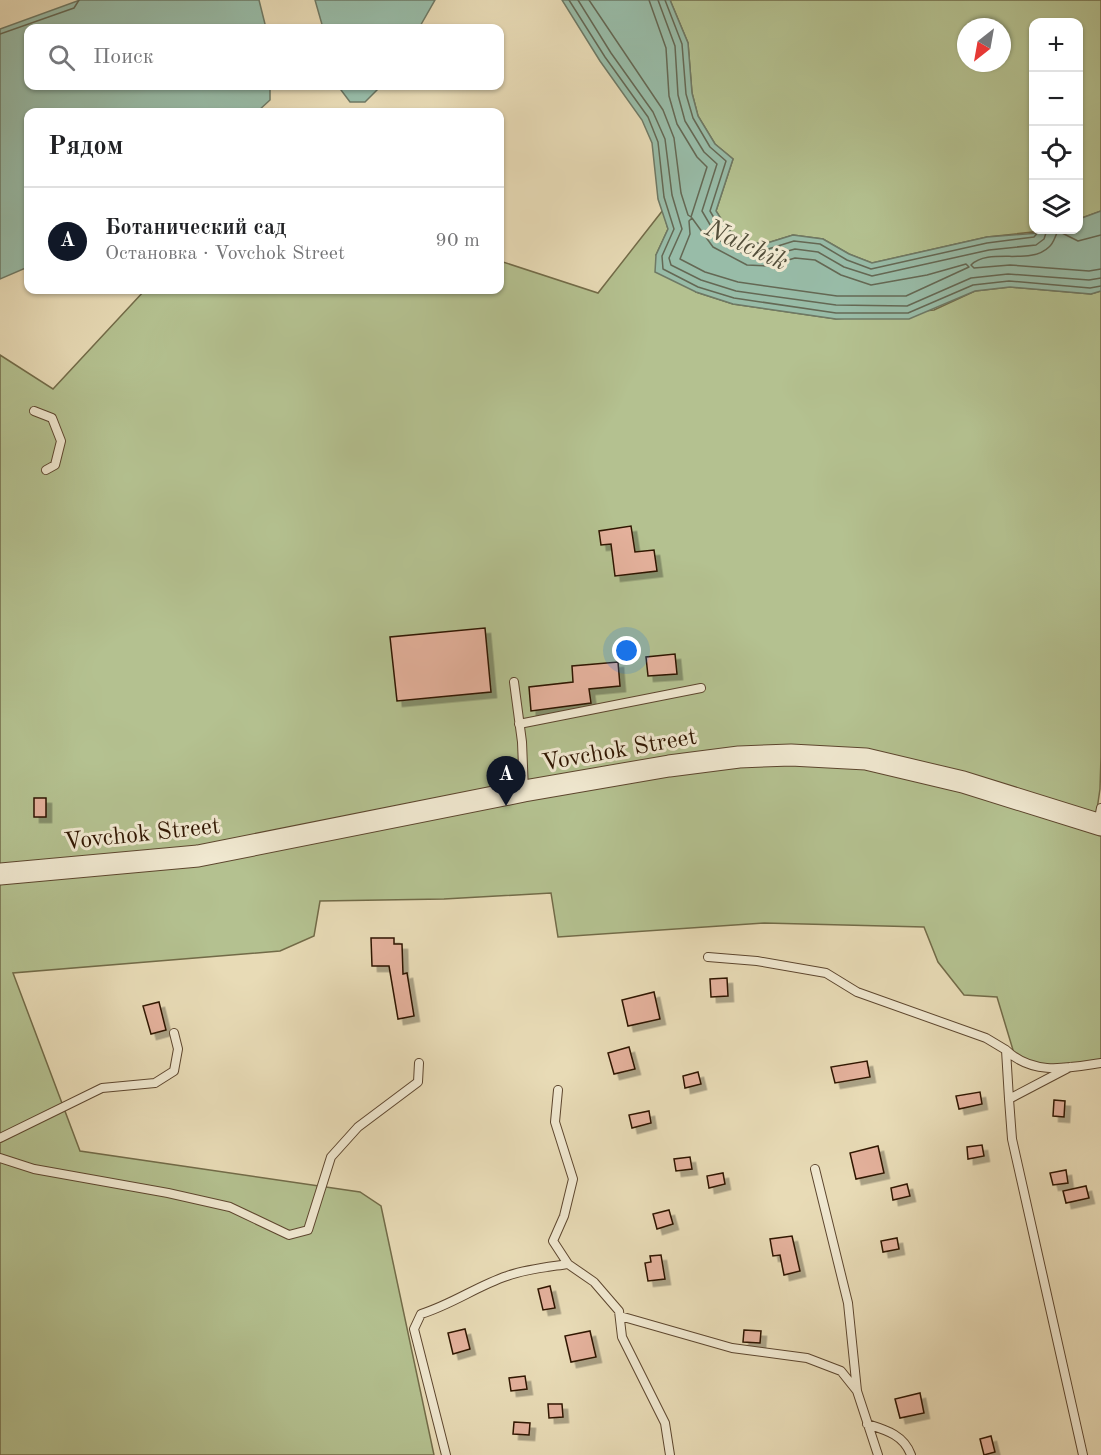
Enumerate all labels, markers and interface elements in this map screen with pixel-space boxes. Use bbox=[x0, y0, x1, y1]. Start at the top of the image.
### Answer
north arrow bbox=[957, 18, 1011, 72]
map controls bbox=[1029, 18, 1083, 234]
button: + bbox=[1029, 18, 1083, 72]
search box bbox=[24, 24, 504, 90]
icon: search bbox=[45, 41, 78, 74]
text: Поиск bbox=[93, 46, 154, 68]
button: − bbox=[1029, 72, 1083, 126]
button: locate bbox=[1029, 126, 1083, 180]
text: Рядом bbox=[48, 134, 123, 160]
button: layers bbox=[1029, 180, 1083, 234]
water label: Nalchik bbox=[700, 215, 791, 276]
text: Ботанический сад bbox=[105, 217, 286, 239]
text: A bbox=[60, 231, 75, 251]
text: 90 m bbox=[435, 231, 480, 251]
text: Остановка · Vovchok Street bbox=[105, 244, 345, 264]
your location bbox=[612, 636, 641, 665]
street label: Vovchok Street bbox=[540, 726, 699, 776]
pin: A bbox=[486, 756, 526, 806]
street label: Vovchok Street bbox=[63, 815, 221, 855]

